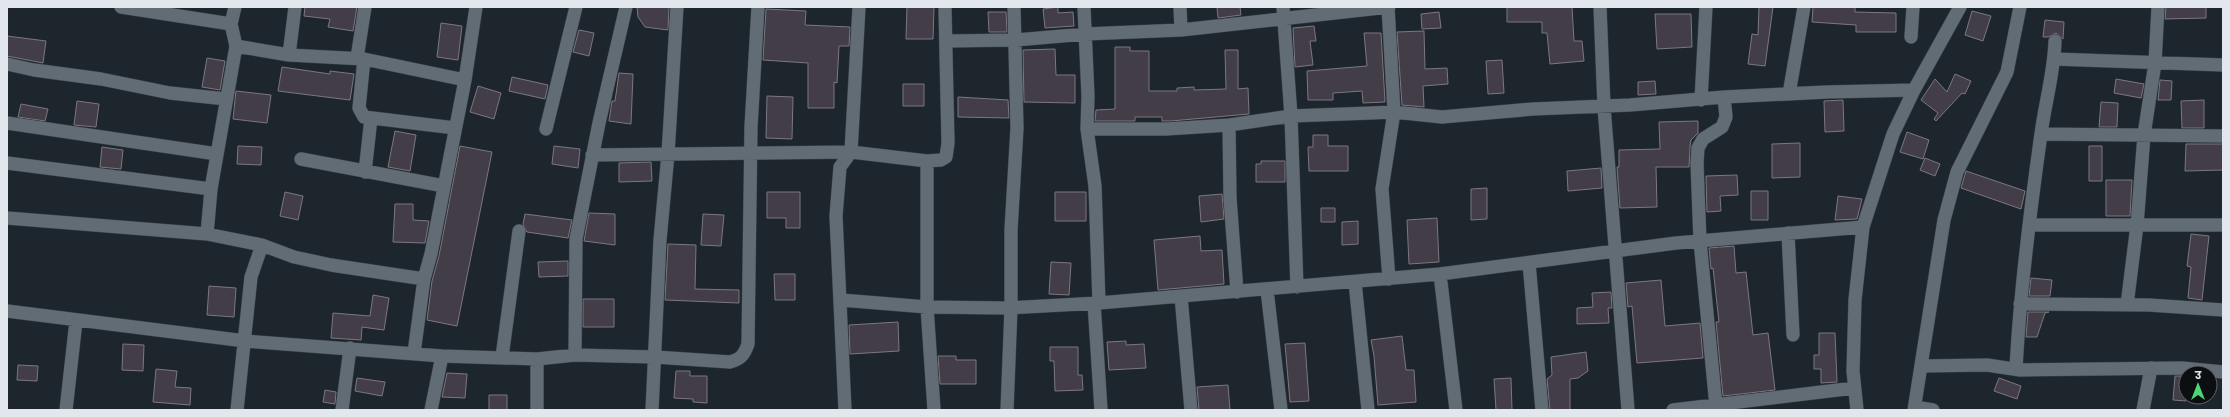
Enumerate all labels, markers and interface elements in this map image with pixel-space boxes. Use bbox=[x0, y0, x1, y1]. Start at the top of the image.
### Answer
north arrow bbox=[2178, 365, 2218, 405]
text: उ bbox=[2194, 367, 2202, 383]

